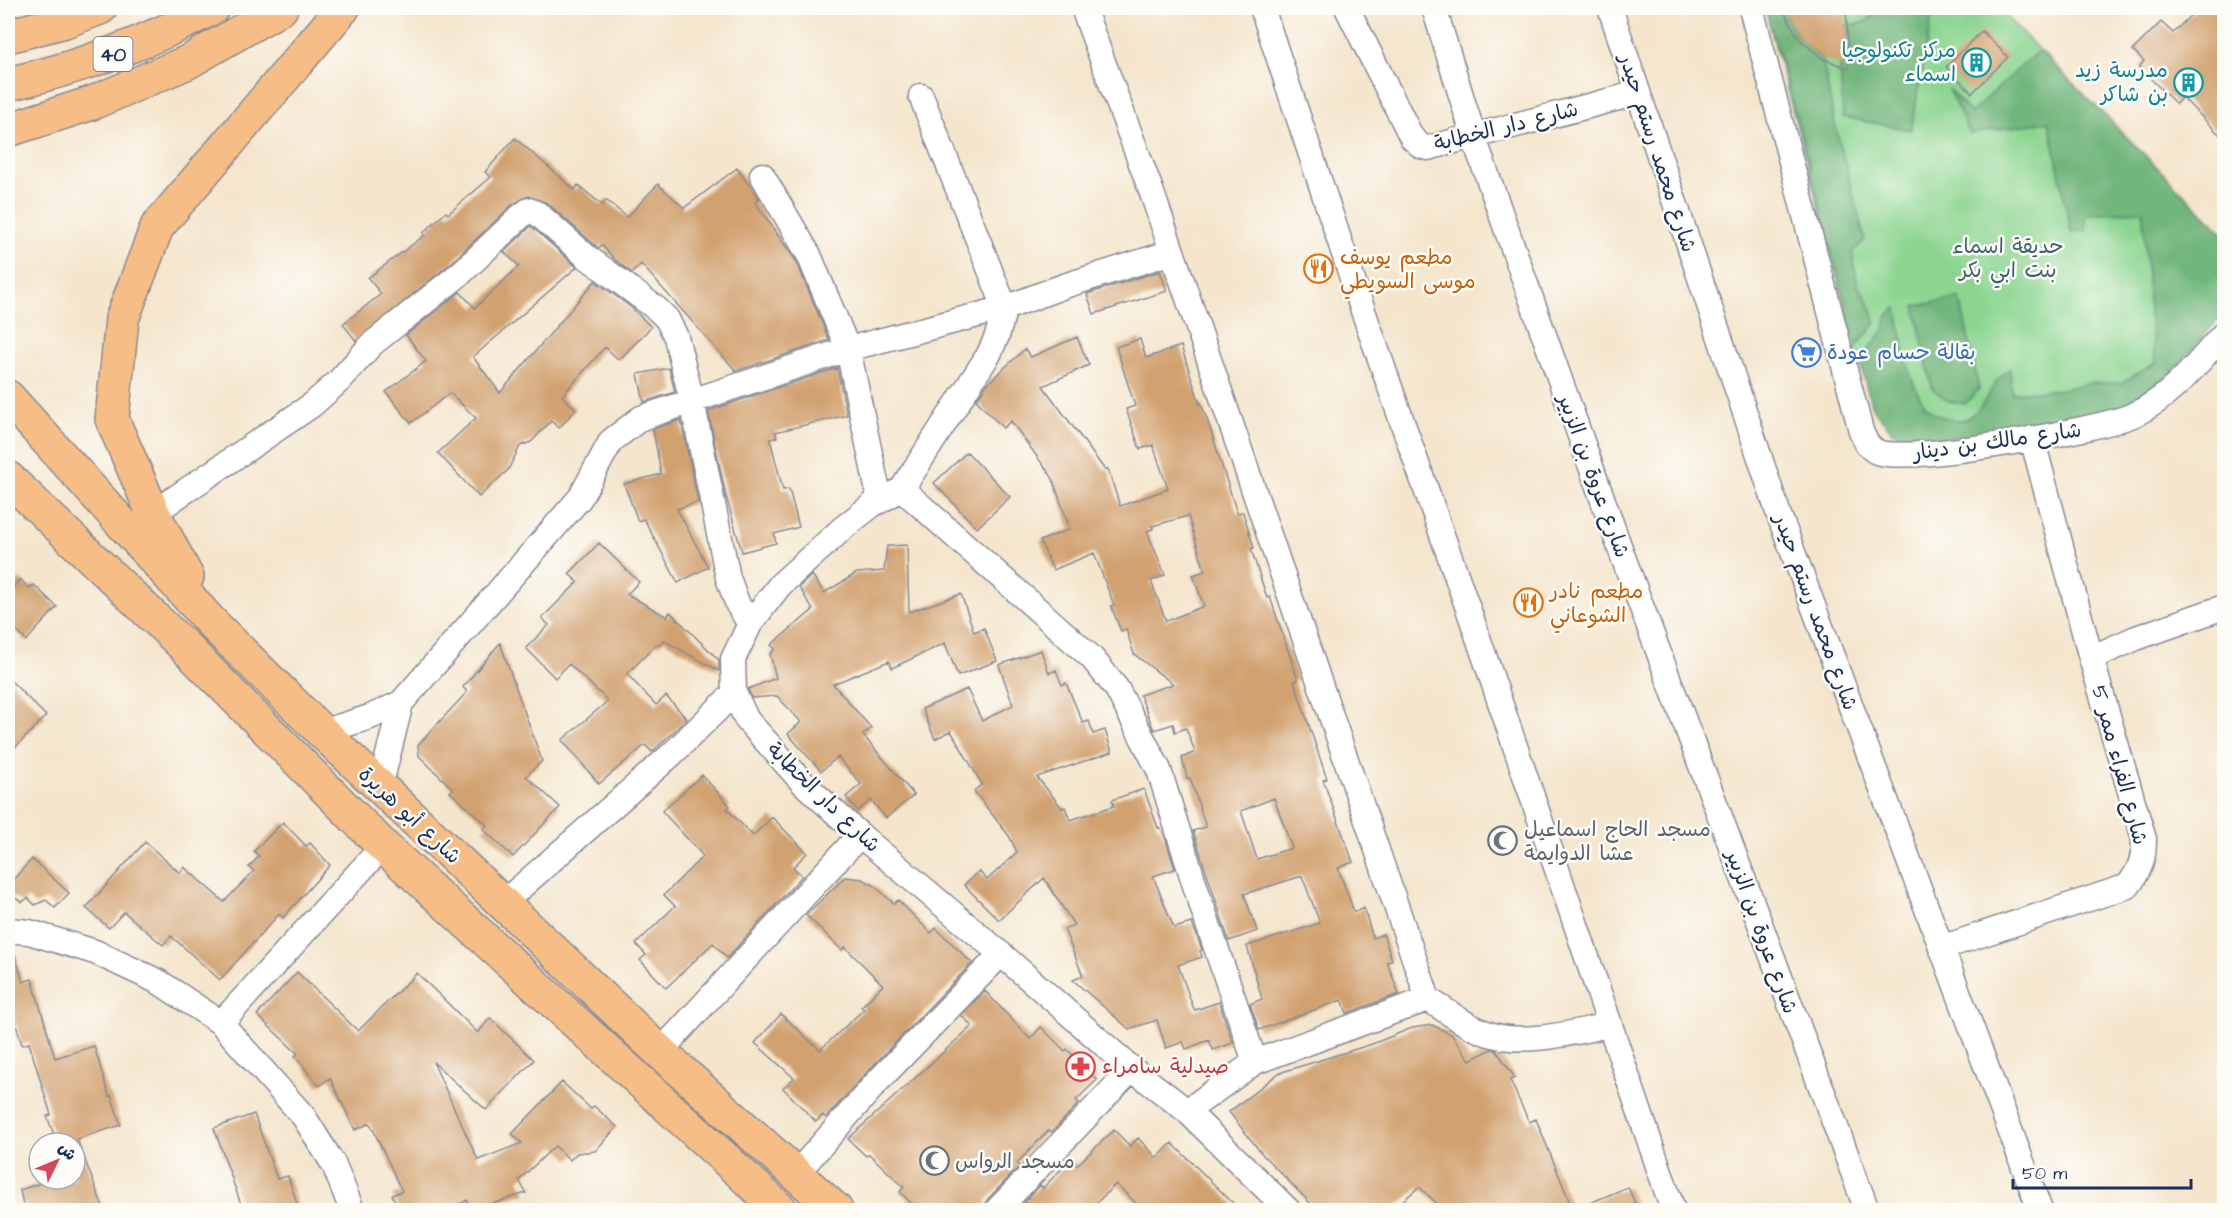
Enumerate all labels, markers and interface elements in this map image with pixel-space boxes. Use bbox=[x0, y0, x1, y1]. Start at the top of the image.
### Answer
place label: مركز تكنولوجيا اسماء bbox=[1842, 36, 1956, 89]
road number: 40 bbox=[94, 37, 132, 71]
building icon: مركز تكنولوجيا اسماء bbox=[1961, 46, 1993, 78]
street label: شارع محمد رستم حيدر bbox=[1610, 48, 1703, 256]
place label: مدرسة زيد بن شاكر bbox=[2075, 56, 2168, 109]
building icon: مدرسة زيد بن شاكر bbox=[2173, 66, 2205, 98]
street label: شارع دار الخطابة bbox=[1431, 95, 1581, 158]
park label: حديقة اسماء بنت ابي بكر bbox=[1952, 232, 2064, 289]
place label: مطعم يوسف موسى السويطي bbox=[1340, 243, 1476, 300]
restaurant icon: مطعم يوسف موسى السويطي bbox=[1303, 253, 1335, 285]
supermarket icon: بقالة حسام عودة bbox=[1790, 336, 1822, 368]
place label: بقالة حسام عودة bbox=[1827, 338, 1976, 368]
street label: شارع عروة بن الزبير bbox=[1550, 389, 1636, 562]
street label: شارع مالك بن دينار bbox=[1909, 415, 2083, 468]
street label: شارع محمد رستم حيدر bbox=[1765, 508, 1865, 715]
place label: مطعم نادر الشوعاني bbox=[1548, 577, 1643, 634]
restaurant icon: مطعم نادر الشوعاني bbox=[1513, 587, 1545, 619]
street label: شارع الفراء ممر 5 bbox=[2084, 682, 2155, 848]
street label: شارع دار الخطابة bbox=[760, 736, 887, 859]
street label: شارع أبو هريرة bbox=[352, 760, 467, 871]
place label: مسجد الحاج اسماعيل عشا الدوايمة bbox=[1524, 815, 1711, 868]
mosque icon: مسجد الحاج اسماعيل عشا الدوايمة bbox=[1487, 825, 1519, 857]
street label: شارع عروة بن الزبير bbox=[1718, 845, 1804, 1018]
pharmacy icon: صيدلية سامراء bbox=[1065, 1050, 1097, 1082]
place label: صيدلية سامراء bbox=[1102, 1052, 1229, 1081]
north arrow bbox=[27, 1131, 87, 1191]
text: ش bbox=[53, 1138, 81, 1165]
mosque icon: مسجد الرواس bbox=[918, 1145, 950, 1177]
place label: مسجد الرواس bbox=[955, 1147, 1075, 1176]
scale bar bbox=[2013, 1152, 2192, 1190]
text: 50 m bbox=[2022, 1161, 2067, 1186]

